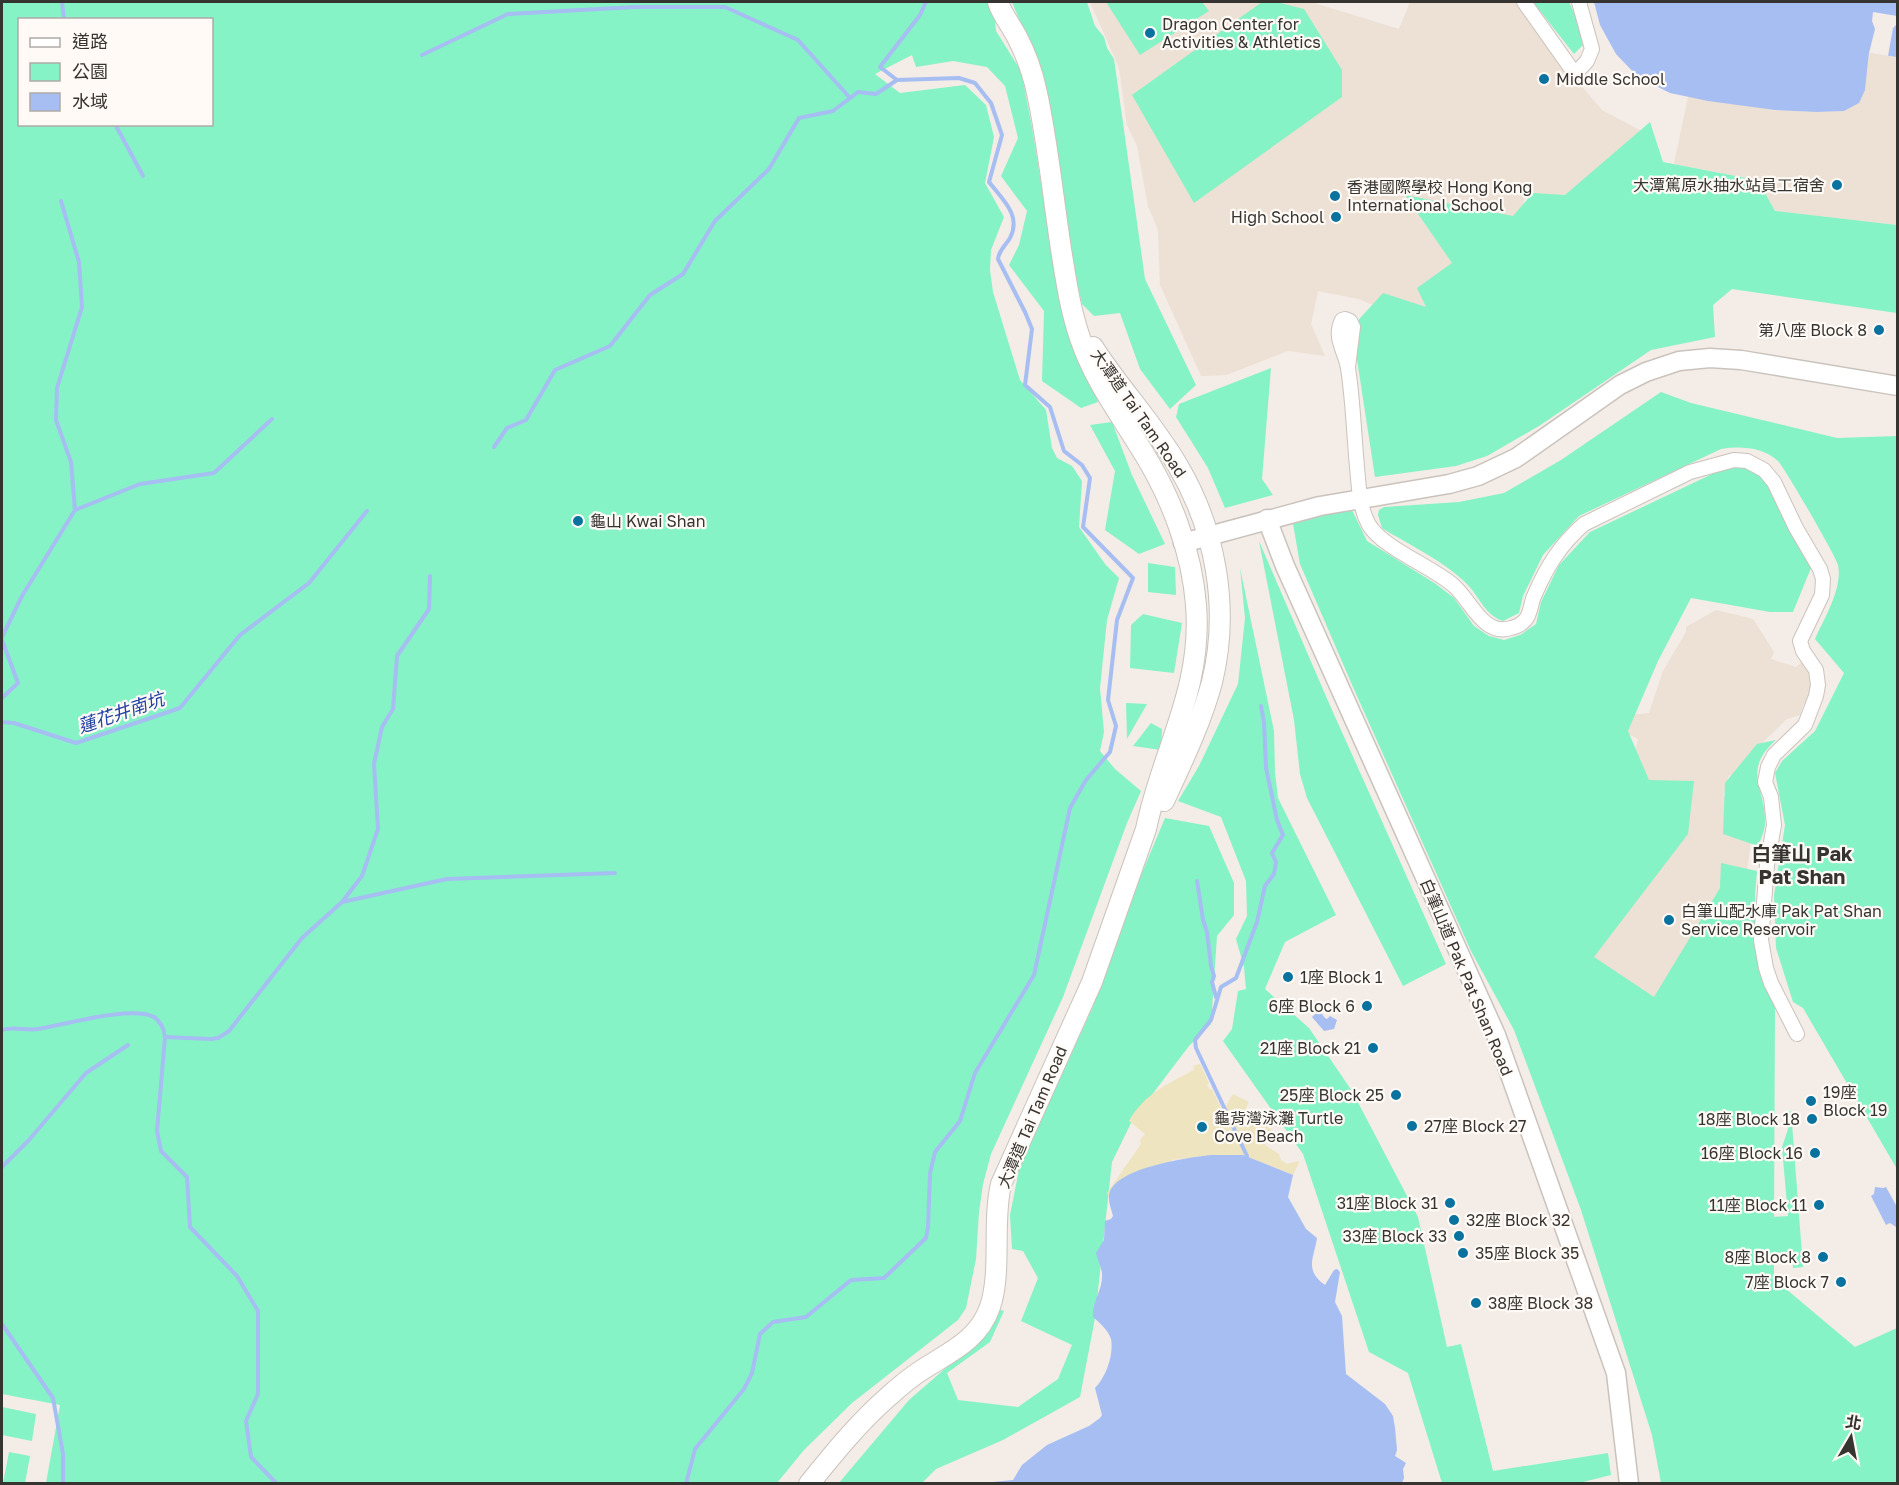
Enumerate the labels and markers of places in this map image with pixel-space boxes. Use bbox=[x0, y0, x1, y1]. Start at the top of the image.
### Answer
place label: Dragon Center for Activities & Athletics bbox=[1162, 14, 1321, 52]
marker: Dragon Center for Activities & Athletics bbox=[1143, 26, 1157, 40]
place label: Middle School bbox=[1556, 69, 1665, 89]
marker: Middle School bbox=[1537, 72, 1551, 86]
place label: 大潭篤原水抽水站員工宿舍 bbox=[1633, 175, 1825, 195]
place label: 香港國際學校 Hong Kong International School bbox=[1347, 177, 1532, 215]
marker: 大潭篤原水抽水站員工宿舍 bbox=[1830, 178, 1844, 192]
marker: 香港國際學校 Hong Kong International School bbox=[1328, 189, 1342, 203]
place label: High School bbox=[1231, 207, 1324, 227]
marker: High School bbox=[1329, 210, 1343, 224]
place label: 第八座 Block 8 bbox=[1758, 320, 1867, 340]
marker: 第八座 Block 8 bbox=[1872, 323, 1886, 337]
place label: 龜山 Kwai Shan bbox=[590, 511, 706, 531]
marker: 龜山 Kwai Shan bbox=[571, 514, 585, 528]
place label: 白筆山配水庫 Pak Pat Shan Service Reservoir bbox=[1681, 901, 1882, 939]
marker: 白筆山配水庫 Pak Pat Shan Service Reservoir bbox=[1662, 913, 1676, 927]
place label: 1座 Block 1 bbox=[1300, 967, 1383, 987]
marker: 1座 Block 1 bbox=[1281, 970, 1295, 984]
place label: 6座 Block 6 bbox=[1269, 996, 1355, 1016]
marker: 6座 Block 6 bbox=[1360, 999, 1374, 1013]
place label: 21座 Block 21 bbox=[1260, 1038, 1361, 1058]
marker: 21座 Block 21 bbox=[1366, 1041, 1380, 1055]
place label: 19座 Block 19 bbox=[1823, 1082, 1887, 1120]
place label: 25座 Block 25 bbox=[1280, 1085, 1384, 1105]
marker: 25座 Block 25 bbox=[1389, 1088, 1403, 1102]
marker: 19座 Block 19 bbox=[1804, 1094, 1818, 1108]
place label: 龜背灣泳灘 Turtle Cove Beach bbox=[1214, 1108, 1343, 1146]
place label: 18座 Block 18 bbox=[1698, 1109, 1800, 1129]
marker: 18座 Block 18 bbox=[1805, 1112, 1819, 1126]
place label: 27座 Block 27 bbox=[1424, 1116, 1527, 1136]
marker: 27座 Block 27 bbox=[1405, 1119, 1419, 1133]
marker: 龜背灣泳灘 Turtle Cove Beach bbox=[1195, 1120, 1209, 1134]
place label: 16座 Block 16 bbox=[1701, 1143, 1803, 1163]
marker: 16座 Block 16 bbox=[1808, 1146, 1822, 1160]
place label: 31座 Block 31 bbox=[1337, 1193, 1438, 1213]
place label: 11座 Block 11 bbox=[1709, 1195, 1807, 1215]
marker: 31座 Block 31 bbox=[1443, 1196, 1457, 1210]
marker: 11座 Block 11 bbox=[1812, 1198, 1826, 1212]
place label: 32座 Block 32 bbox=[1466, 1210, 1570, 1230]
marker: 32座 Block 32 bbox=[1447, 1213, 1461, 1227]
place label: 33座 Block 33 bbox=[1343, 1226, 1447, 1246]
marker: 33座 Block 33 bbox=[1452, 1229, 1466, 1243]
place label: 35座 Block 35 bbox=[1475, 1243, 1579, 1263]
marker: 35座 Block 35 bbox=[1456, 1246, 1470, 1260]
place label: 8座 Block 8 bbox=[1724, 1247, 1811, 1267]
marker: 8座 Block 8 bbox=[1816, 1250, 1830, 1264]
place label: 7座 Block 7 bbox=[1745, 1272, 1829, 1292]
marker: 7座 Block 7 bbox=[1834, 1275, 1848, 1289]
place label: 38座 Block 38 bbox=[1488, 1293, 1593, 1313]
marker: 38座 Block 38 bbox=[1469, 1296, 1483, 1310]

